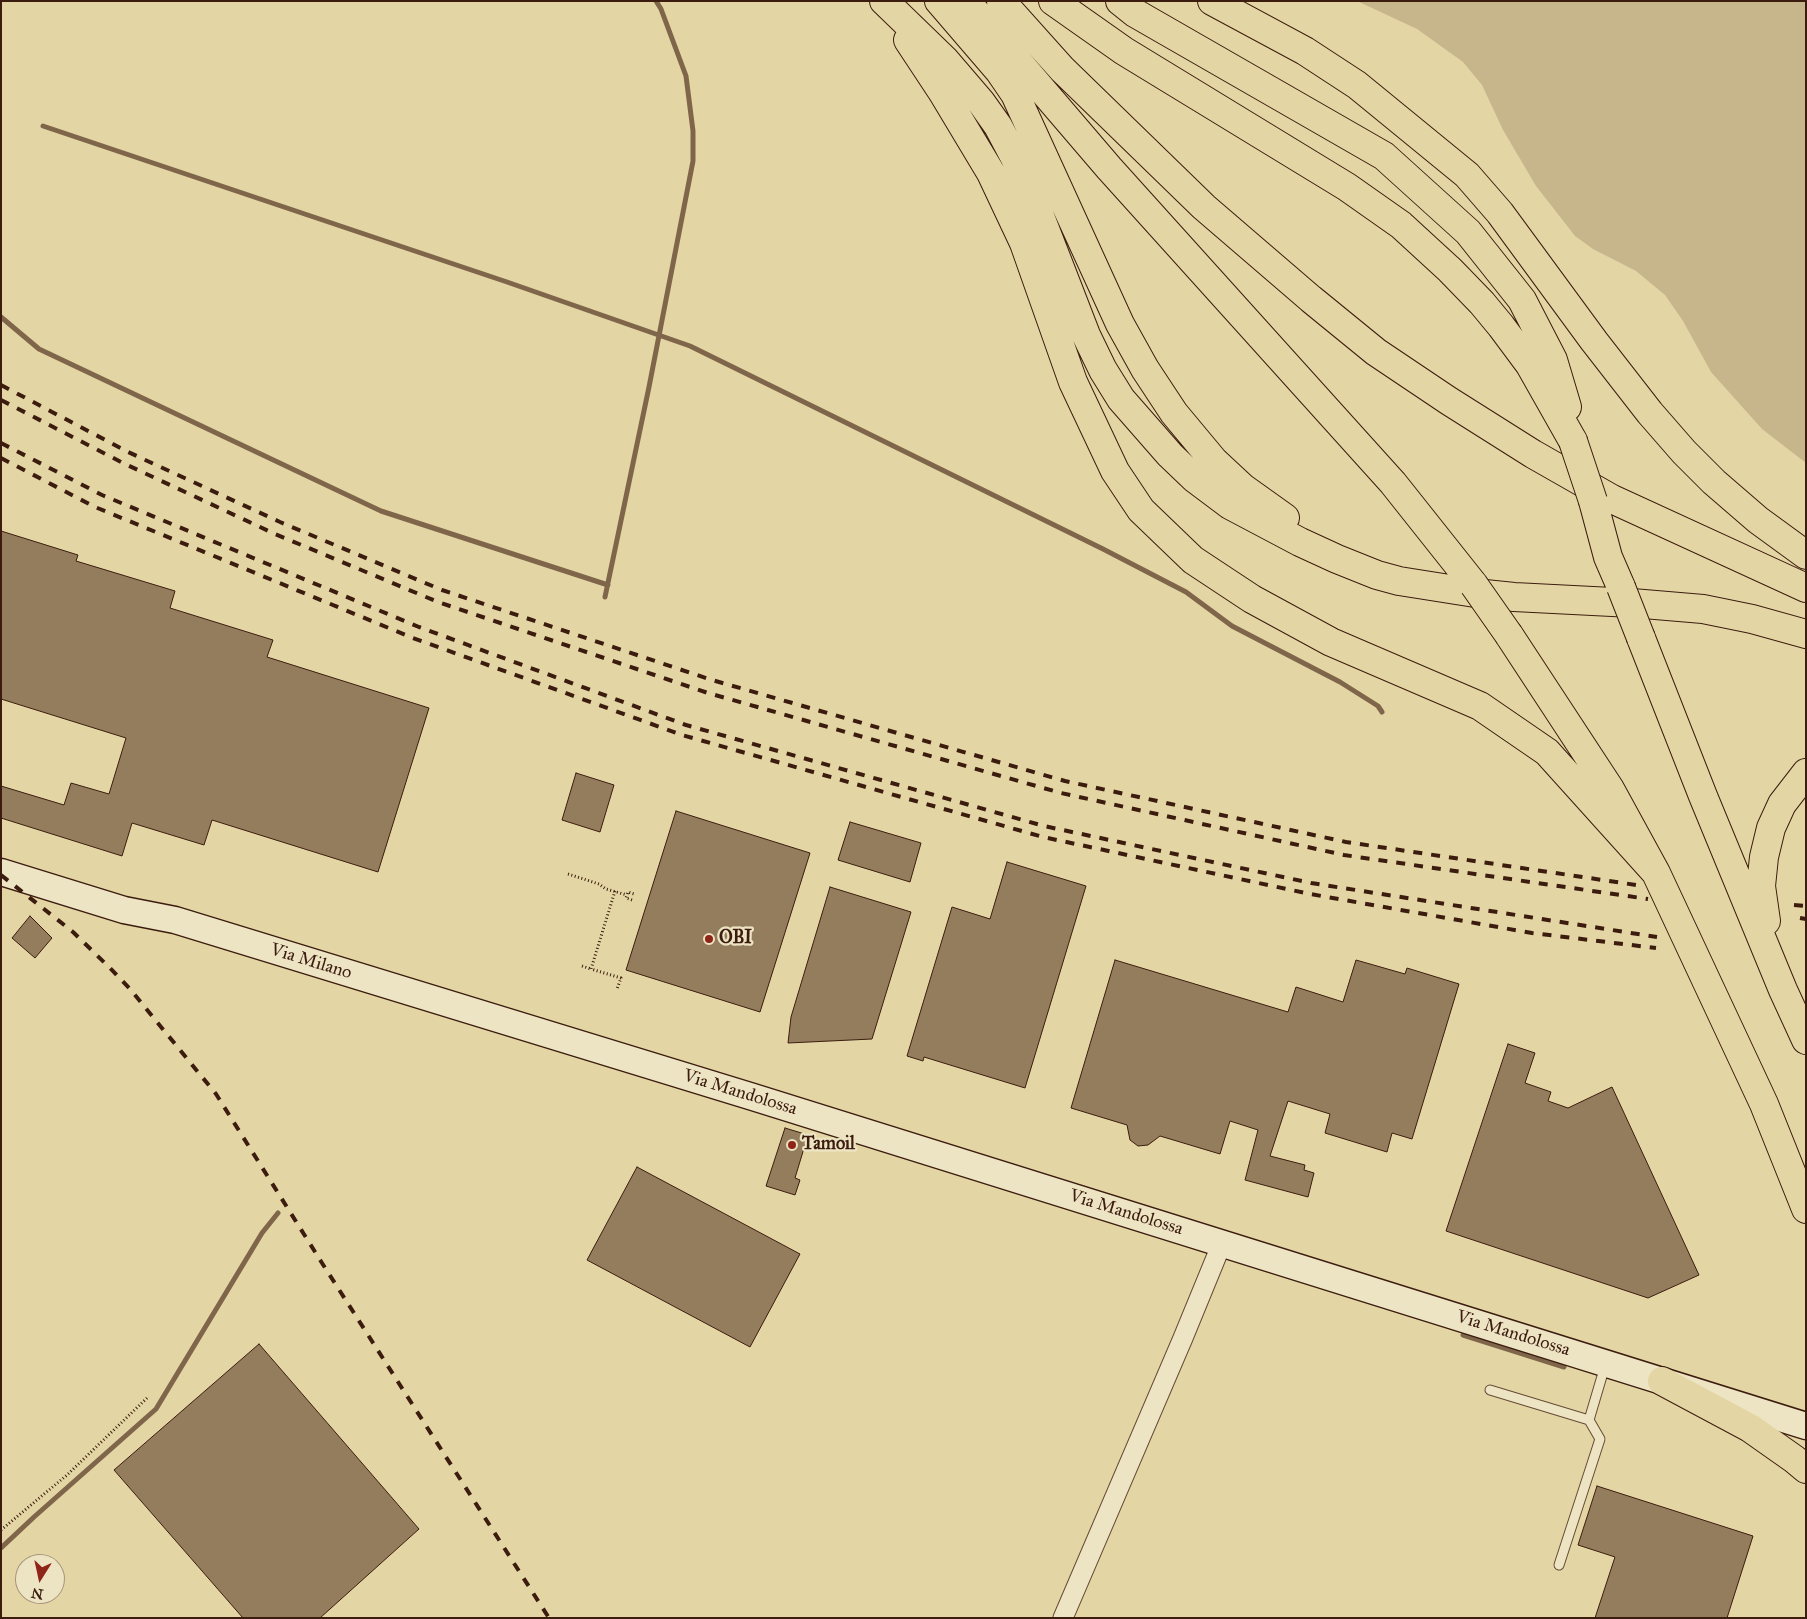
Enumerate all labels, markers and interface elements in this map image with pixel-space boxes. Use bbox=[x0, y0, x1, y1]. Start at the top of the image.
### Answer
place label: OBI bbox=[719, 928, 752, 950]
marker: OBI bbox=[703, 933, 715, 945]
street label: Via Milano bbox=[268, 939, 354, 985]
street label: Via Mandolossa bbox=[681, 1065, 799, 1121]
place label: Tamoil bbox=[802, 1134, 855, 1156]
marker: Tamoil bbox=[786, 1139, 798, 1151]
street label: Via Mandolossa bbox=[1067, 1185, 1185, 1241]
street label: Via Mandolossa bbox=[1454, 1306, 1572, 1362]
north arrow bbox=[15, 1554, 65, 1604]
text: N bbox=[30, 1584, 45, 1603]

